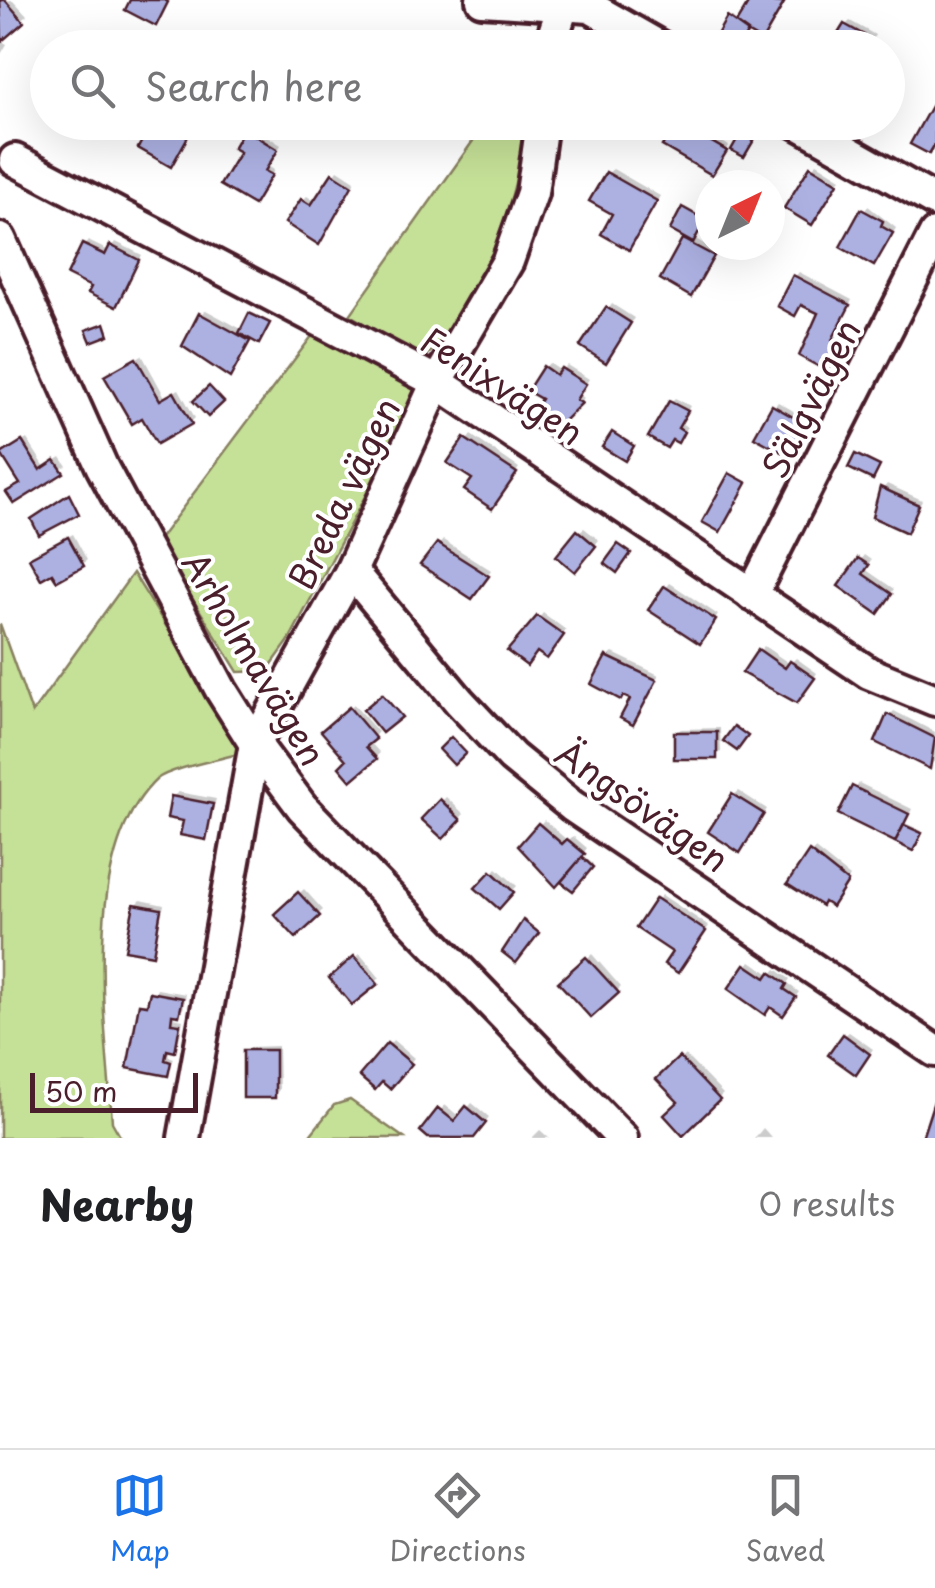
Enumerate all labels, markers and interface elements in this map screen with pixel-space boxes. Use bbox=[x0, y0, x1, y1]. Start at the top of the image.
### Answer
search box bbox=[30, 30, 905, 140]
text: Search here bbox=[145, 57, 362, 114]
icon: search bbox=[65, 58, 120, 113]
north arrow bbox=[695, 170, 785, 260]
street label: Sälgvägen bbox=[747, 309, 873, 487]
street label: Fenixvägen bbox=[411, 313, 595, 457]
street label: Breda vägen bbox=[274, 388, 412, 598]
street label: Arholmavägen bbox=[170, 541, 340, 775]
street label: Ängsövägen bbox=[546, 726, 740, 884]
scale bar bbox=[30, 1068, 198, 1112]
text: 50 m bbox=[45, 1069, 118, 1112]
text: Nearby bbox=[40, 1172, 194, 1235]
text: 0 results bbox=[759, 1179, 895, 1227]
tab: Map bbox=[110, 1468, 170, 1571]
tab: Directions bbox=[390, 1468, 526, 1571]
tab: Saved bbox=[746, 1468, 825, 1571]

